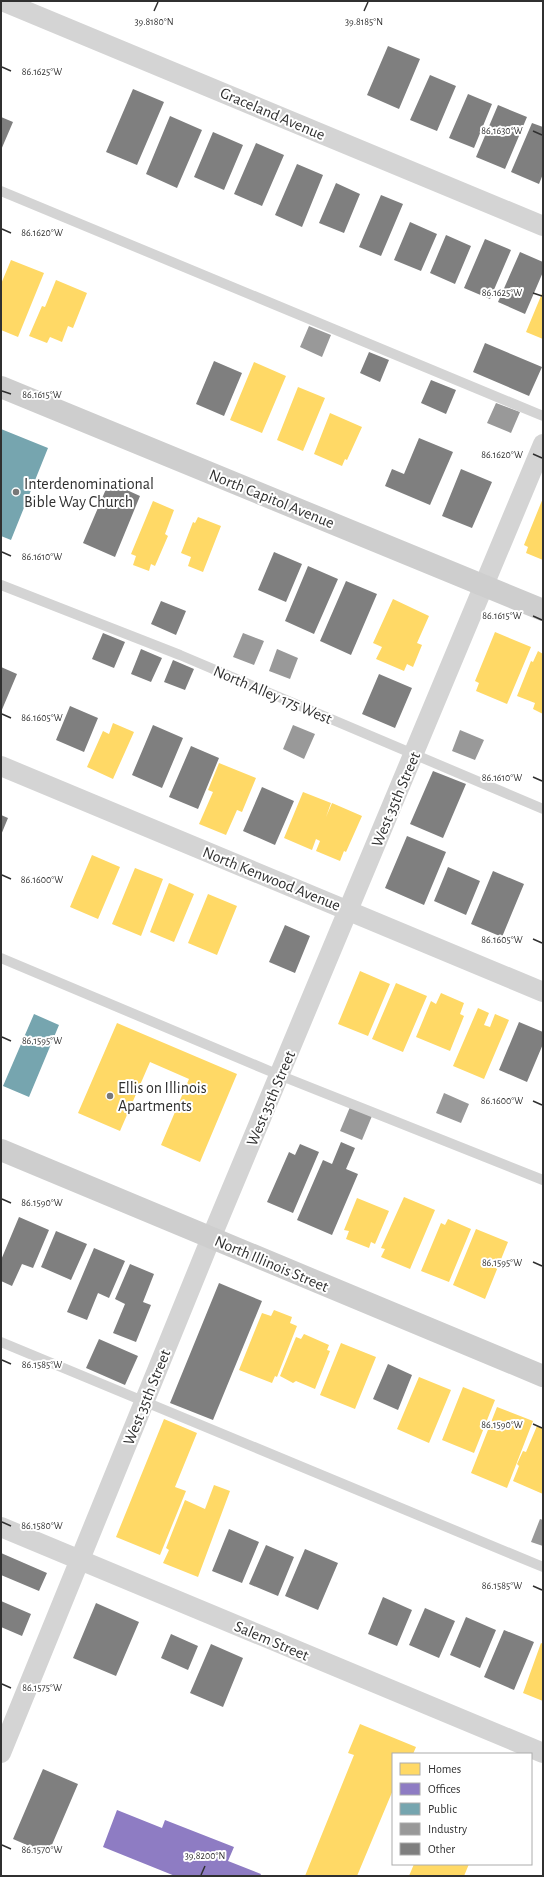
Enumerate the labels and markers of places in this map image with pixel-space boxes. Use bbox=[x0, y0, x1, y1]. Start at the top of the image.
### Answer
place label: Interdenominational Bible Way Church bbox=[24, 476, 154, 511]
marker: Interdenominational Bible Way Church bbox=[11, 487, 21, 497]
place label: Ellis on Illinois Apartments bbox=[118, 1080, 207, 1114]
marker: Ellis on Illinois Apartments bbox=[105, 1091, 115, 1101]

